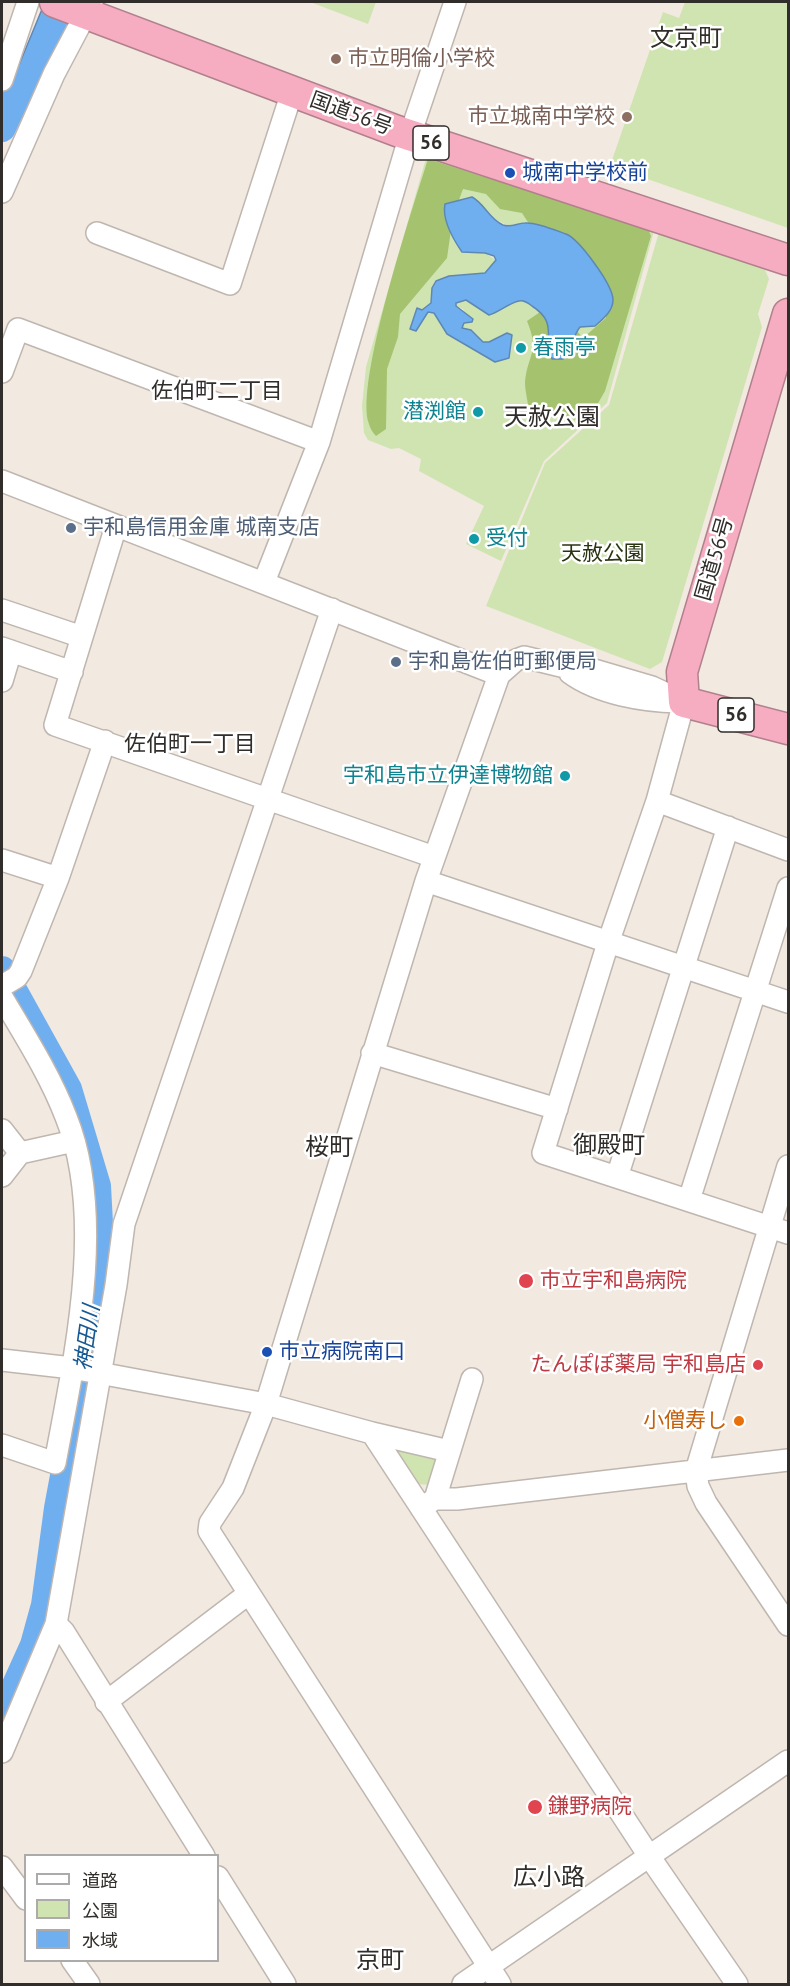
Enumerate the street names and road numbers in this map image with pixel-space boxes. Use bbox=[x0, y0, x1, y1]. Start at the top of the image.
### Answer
street label: 国道56号 bbox=[306, 87, 396, 141]
road number: 56 bbox=[413, 126, 449, 160]
street label: 国道56号 bbox=[691, 514, 739, 604]
road number: 56 bbox=[718, 698, 754, 732]

